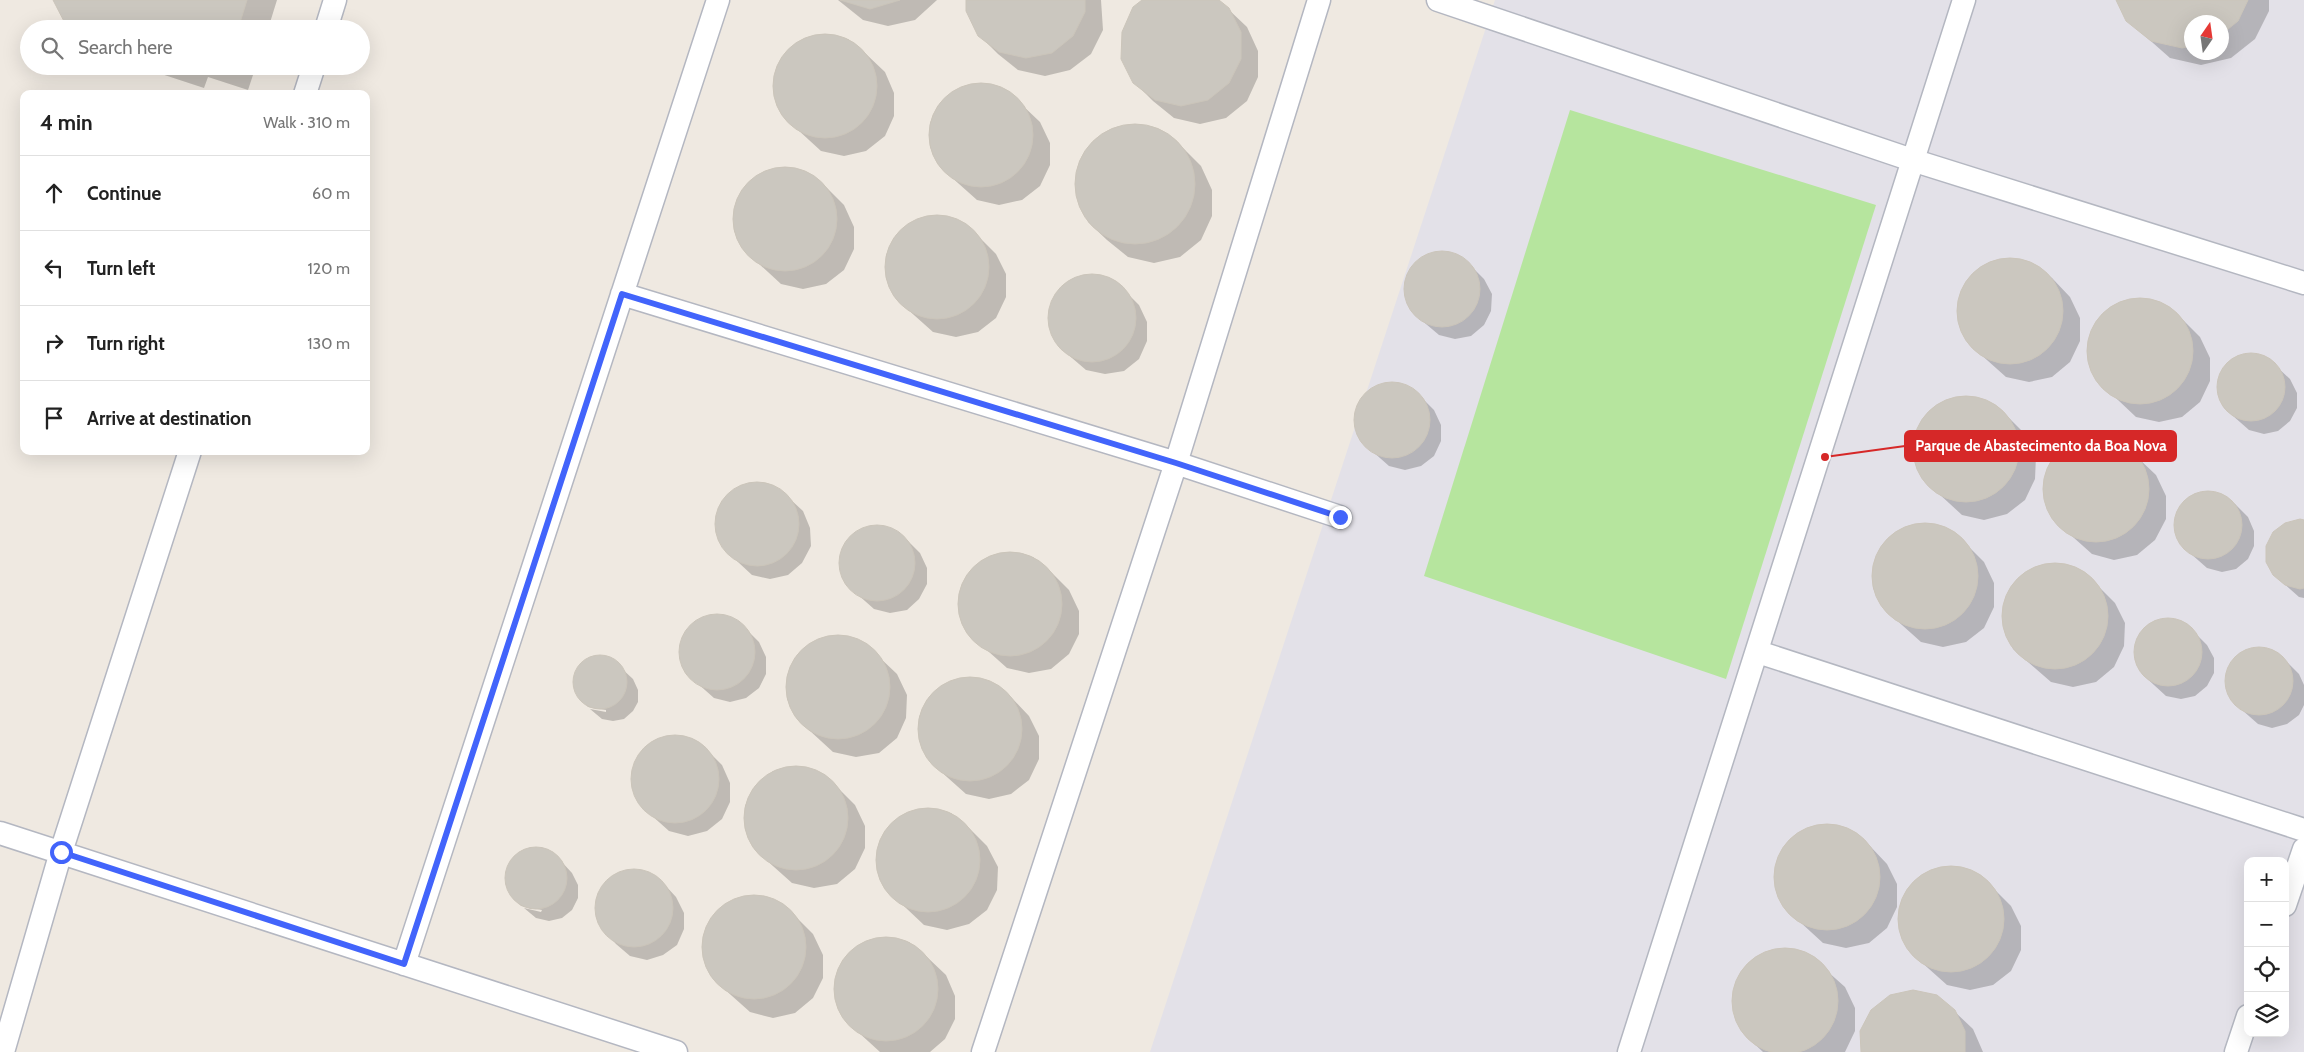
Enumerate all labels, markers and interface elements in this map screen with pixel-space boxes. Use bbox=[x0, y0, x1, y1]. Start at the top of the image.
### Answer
north arrow bbox=[2184, 15, 2229, 60]
search box bbox=[20, 20, 370, 75]
icon: search bbox=[38, 34, 66, 62]
text: Search here bbox=[78, 36, 172, 59]
text: 4 min bbox=[40, 110, 93, 135]
text: Walk · 310 m bbox=[263, 113, 350, 132]
icon: ahead bbox=[40, 179, 68, 207]
text: Continue bbox=[87, 182, 161, 205]
text: 60 m bbox=[312, 184, 350, 203]
icon: left bbox=[40, 254, 68, 282]
text: Turn left bbox=[87, 257, 155, 280]
text: 120 m bbox=[308, 259, 350, 278]
icon: right bbox=[40, 329, 68, 357]
text: Turn right bbox=[87, 332, 165, 355]
text: 130 m bbox=[307, 334, 350, 353]
icon: arrive bbox=[40, 404, 68, 432]
text: Arrive at destination bbox=[87, 407, 251, 430]
callout: Parque de Abastecimento da Boa Nova bbox=[1905, 431, 2176, 461]
text: Parque de Abastecimento da Boa Nova bbox=[1915, 437, 2167, 455]
route end bbox=[1329, 506, 1352, 529]
route start bbox=[50, 841, 73, 864]
map controls bbox=[2244, 857, 2289, 1037]
button: + bbox=[2244, 857, 2289, 902]
button: − bbox=[2244, 902, 2289, 947]
button: locate bbox=[2244, 947, 2289, 992]
button: layers bbox=[2244, 992, 2289, 1037]

